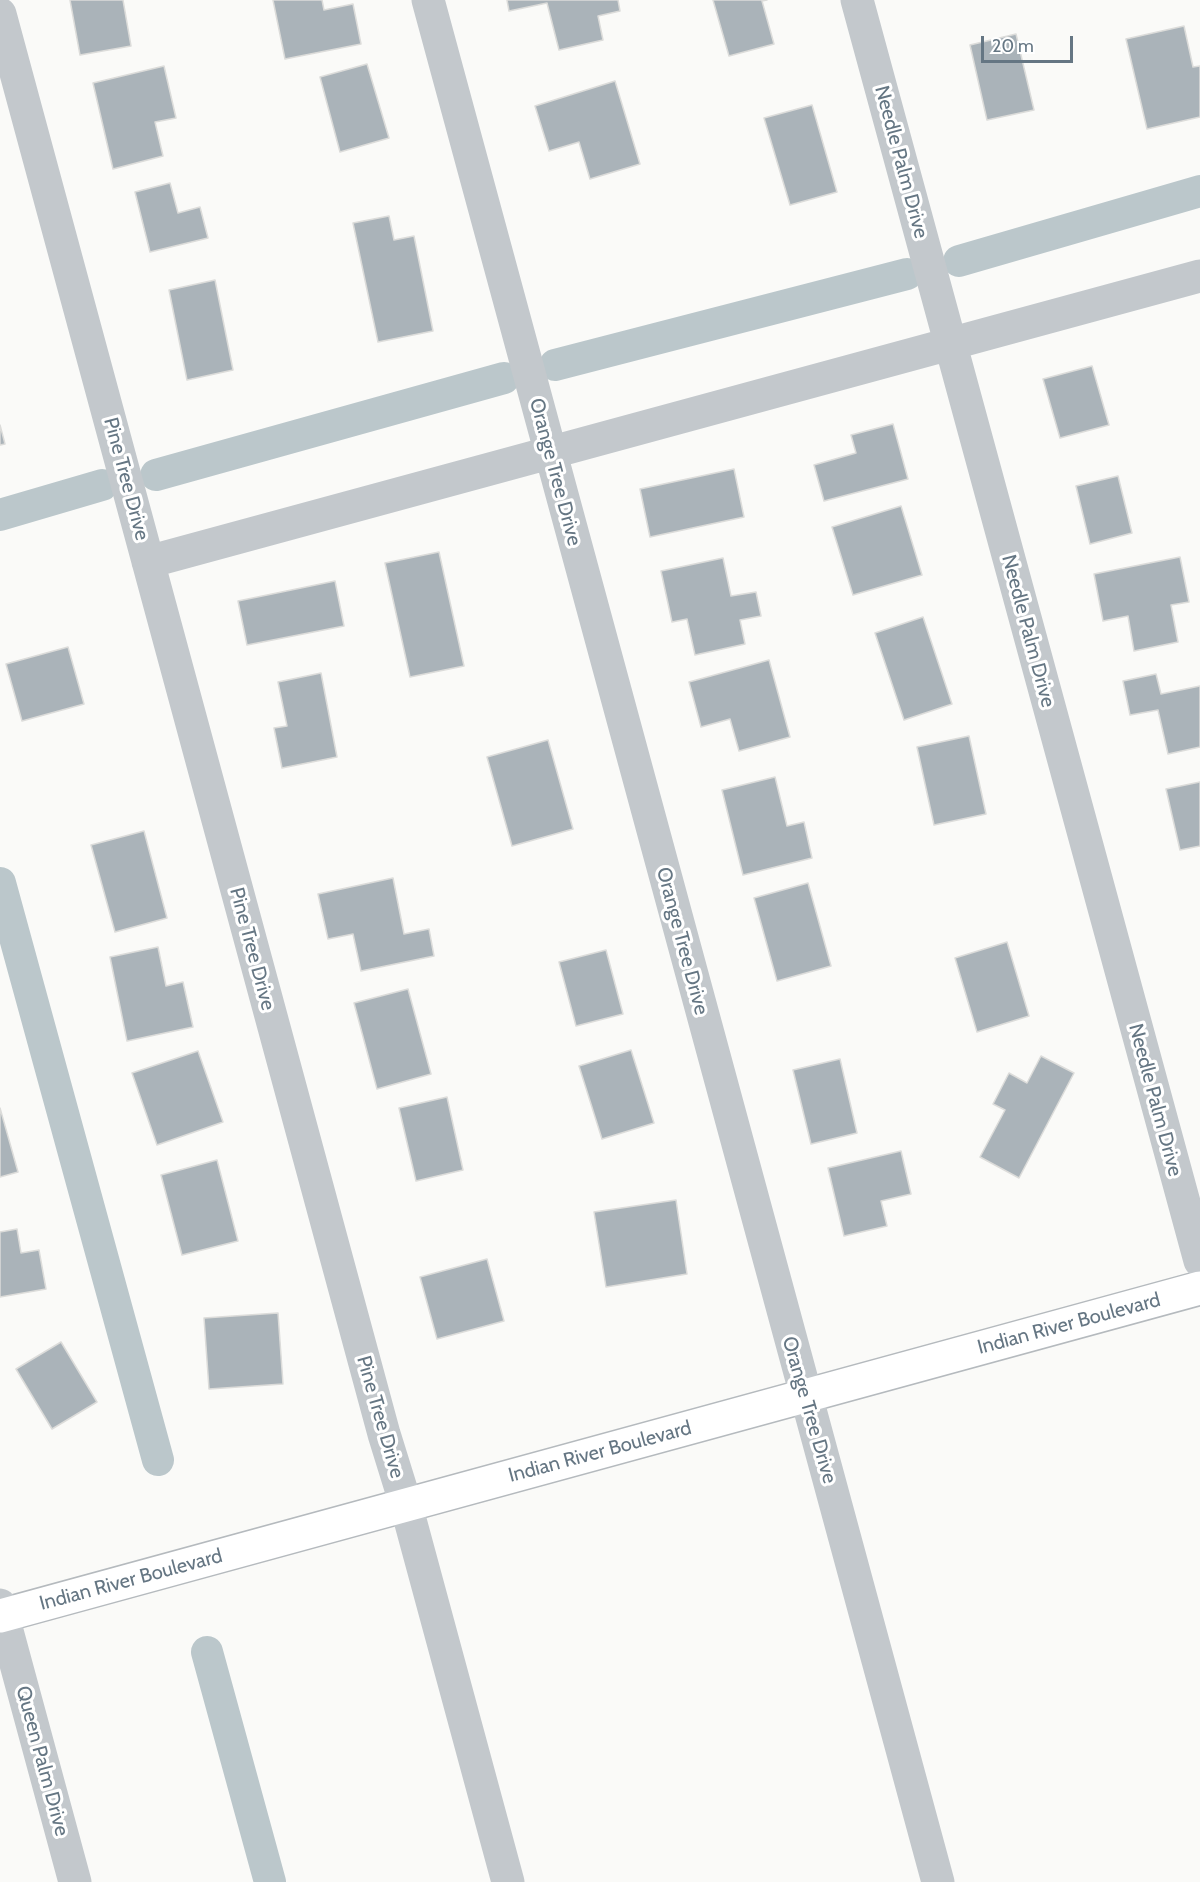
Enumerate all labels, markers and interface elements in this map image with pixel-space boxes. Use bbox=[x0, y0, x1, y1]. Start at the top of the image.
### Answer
scale bar bbox=[984, 24, 1076, 62]
text: 20 m bbox=[992, 35, 1034, 57]
street label: Needle Palm Drive bbox=[869, 83, 933, 241]
street label: Orange Tree Drive bbox=[524, 396, 586, 548]
street label: Pine Tree Drive bbox=[98, 415, 154, 543]
street label: Needle Palm Drive bbox=[996, 552, 1060, 710]
street label: Orange Tree Drive bbox=[651, 865, 713, 1017]
street label: Pine Tree Drive bbox=[224, 885, 280, 1013]
street label: Needle Palm Drive bbox=[1123, 1021, 1187, 1179]
street label: Indian River Boulevard bbox=[975, 1288, 1163, 1360]
street label: Orange Tree Drive bbox=[777, 1334, 841, 1486]
street label: Pine Tree Drive bbox=[351, 1353, 409, 1481]
street label: Indian River Boulevard bbox=[506, 1416, 694, 1488]
street label: Indian River Boulevard bbox=[37, 1544, 225, 1616]
street label: Queen Palm Drive bbox=[10, 1683, 74, 1839]

